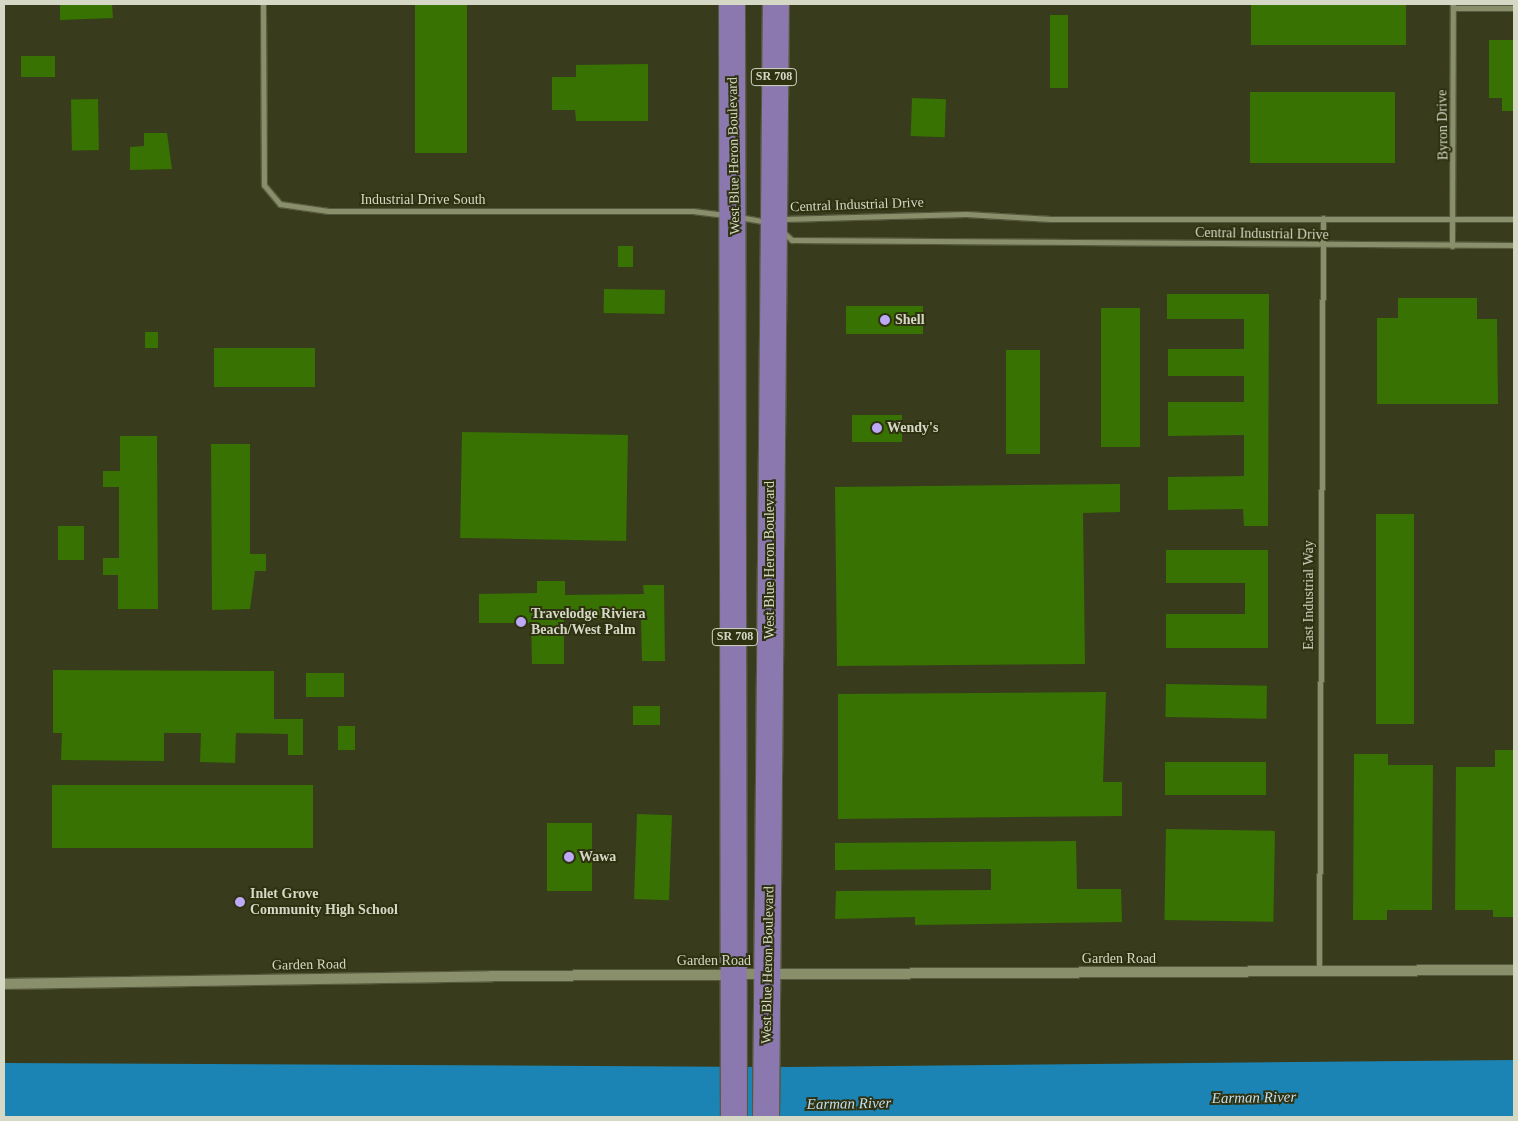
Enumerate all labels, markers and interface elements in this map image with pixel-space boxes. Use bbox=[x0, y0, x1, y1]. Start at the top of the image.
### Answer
road number: SR 708 bbox=[750, 68, 798, 86]
street label: West Blue Heron Boulevard bbox=[724, 77, 744, 235]
street label: Byron Drive bbox=[1434, 90, 1452, 160]
street label: Industrial Drive South bbox=[360, 192, 486, 208]
street label: Central Industrial Drive bbox=[790, 194, 924, 216]
street label: Central Industrial Drive bbox=[1195, 224, 1329, 244]
place label: Shell bbox=[895, 312, 925, 328]
marker: Shell bbox=[879, 314, 891, 326]
place label: Wendy's bbox=[887, 420, 938, 436]
marker: Wendy's bbox=[871, 422, 883, 434]
street label: West Blue Heron Boulevard bbox=[762, 481, 778, 639]
street label: East Industrial Way bbox=[1301, 540, 1317, 650]
place label: Travelodge Riviera Beach/West Palm bbox=[531, 606, 645, 638]
marker: Travelodge Riviera Beach/West Palm bbox=[515, 616, 527, 628]
road number: SR 708 bbox=[711, 628, 759, 646]
place label: Wawa bbox=[579, 849, 616, 865]
marker: Wawa bbox=[563, 851, 575, 863]
place label: Inlet Grove Community High School bbox=[250, 886, 398, 919]
street label: West Blue Heron Boulevard bbox=[758, 886, 778, 1044]
marker: Inlet Grove Community High School bbox=[234, 896, 246, 908]
street label: Garden Road bbox=[1082, 951, 1156, 967]
street label: Garden Road bbox=[677, 953, 751, 969]
street label: Garden Road bbox=[272, 956, 346, 974]
water label: Earman River bbox=[1212, 1088, 1296, 1108]
water label: Earman River bbox=[807, 1094, 891, 1114]

